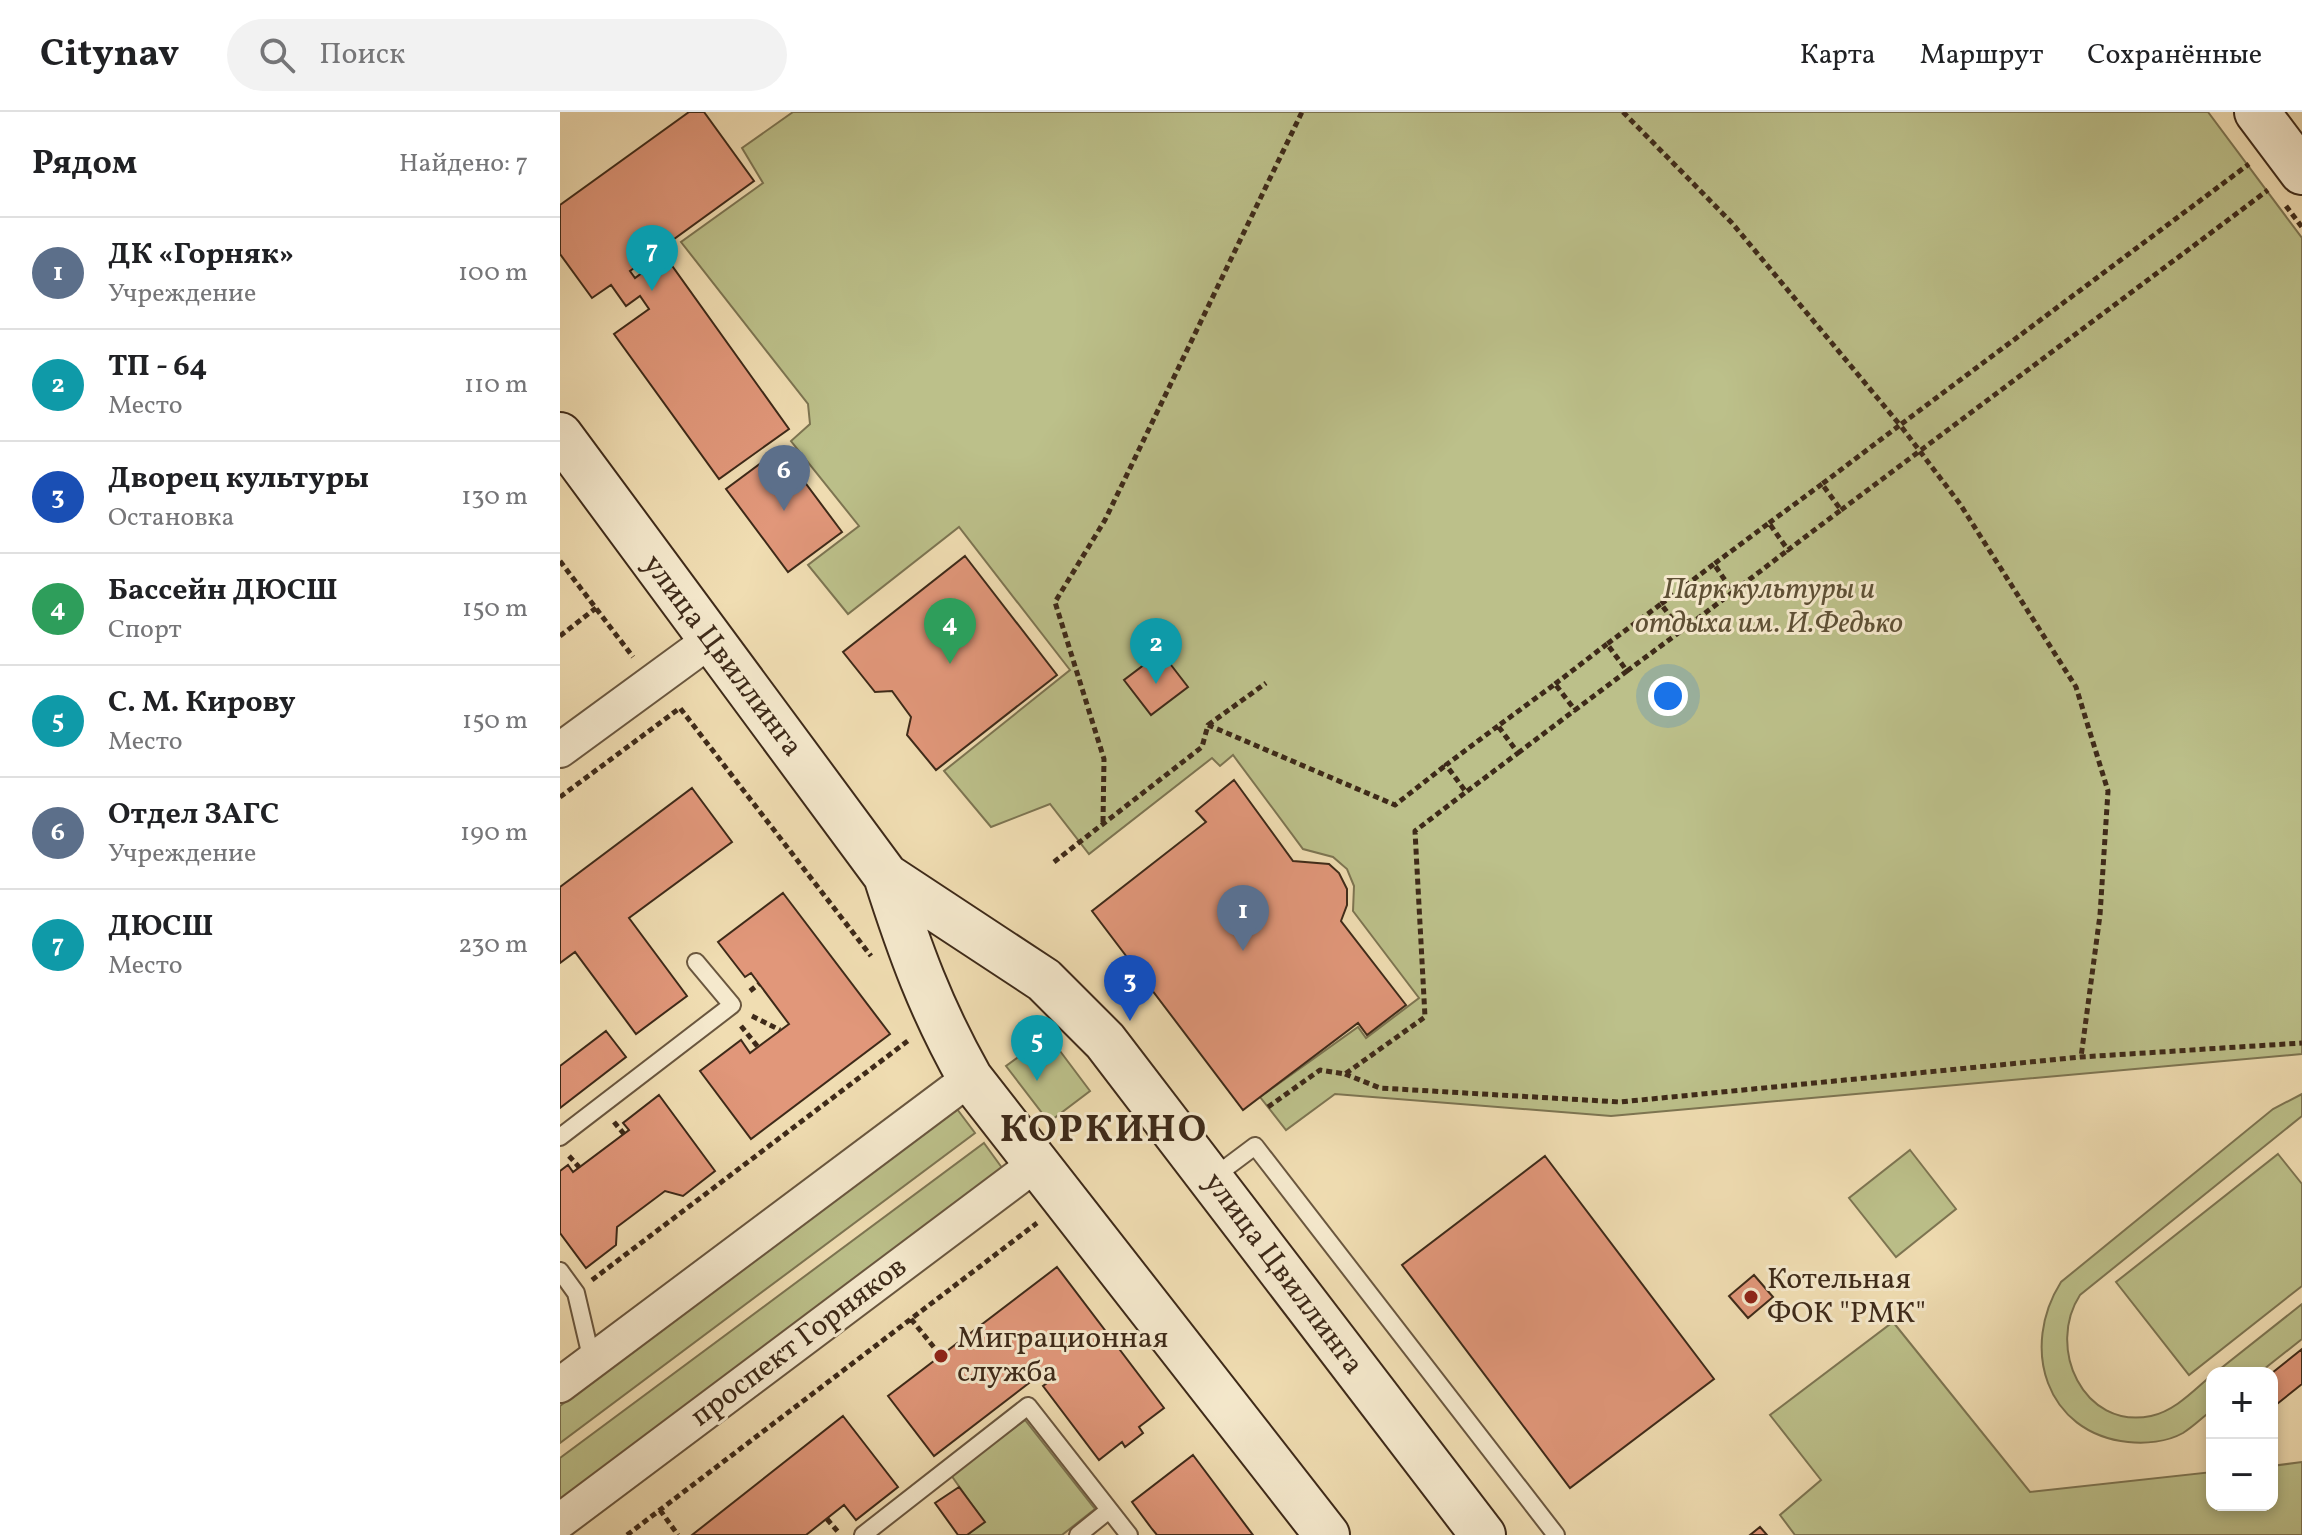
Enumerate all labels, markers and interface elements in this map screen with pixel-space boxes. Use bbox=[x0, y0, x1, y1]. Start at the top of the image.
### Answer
search box bbox=[227, 19, 787, 91]
text: Citynav bbox=[40, 29, 179, 82]
icon: search bbox=[255, 33, 299, 77]
text: Поиск bbox=[319, 34, 405, 76]
text: Карта bbox=[1800, 36, 1876, 75]
text: Маршрут bbox=[1920, 36, 2043, 75]
text: Сохранённые bbox=[2087, 36, 2262, 75]
text: Рядом bbox=[32, 141, 137, 188]
text: Найдено: 7 bbox=[399, 146, 528, 182]
pin: 7 bbox=[626, 225, 678, 291]
text: ДК «Горняк» bbox=[108, 234, 294, 276]
text: 1 bbox=[53, 255, 63, 291]
text: 100 m bbox=[458, 255, 528, 291]
text: Учреждение bbox=[108, 276, 256, 312]
text: ТП - 64 bbox=[108, 346, 207, 388]
text: 2 bbox=[51, 367, 65, 403]
text: 110 m bbox=[464, 367, 528, 403]
text: Место bbox=[108, 388, 183, 424]
pin: 6 bbox=[758, 445, 810, 511]
text: Дворец культуры bbox=[108, 458, 369, 500]
text: 3 bbox=[51, 479, 65, 515]
text: 130 m bbox=[461, 479, 528, 515]
text: Остановка bbox=[108, 500, 234, 536]
street label: улица Цвиллинга bbox=[632, 546, 812, 766]
park label: Парк культуры и отдыха им. И.Федько bbox=[1635, 569, 1903, 645]
text: Бассейн ДЮСШ bbox=[108, 570, 338, 612]
text: 4 bbox=[50, 591, 66, 627]
text: 150 m bbox=[462, 591, 528, 627]
pin: 4 bbox=[924, 598, 976, 664]
text: Спорт bbox=[108, 612, 182, 648]
pin: 2 bbox=[1130, 618, 1182, 684]
your location bbox=[1648, 676, 1688, 716]
text: С. М. Кирову bbox=[108, 682, 296, 724]
text: 5 bbox=[52, 703, 64, 739]
text: 150 m bbox=[462, 703, 528, 739]
text: Место bbox=[108, 724, 183, 760]
text: Отдел ЗАГС bbox=[108, 794, 279, 836]
text: 6 bbox=[51, 815, 65, 851]
text: 190 m bbox=[460, 815, 528, 851]
text: Учреждение bbox=[108, 836, 256, 872]
pin: 1 bbox=[1217, 885, 1269, 951]
text: ДЮСШ bbox=[108, 906, 213, 948]
text: 7 bbox=[52, 927, 64, 963]
text: 230 m bbox=[458, 927, 528, 963]
text: Место bbox=[108, 948, 183, 984]
pin: 3 bbox=[1104, 955, 1156, 1021]
pin: 5 bbox=[1011, 1015, 1063, 1081]
district label: КОРКИНО bbox=[1000, 1105, 1208, 1158]
street label: улица Цвиллинга bbox=[1193, 1164, 1373, 1384]
street label: проспект Горняков bbox=[682, 1247, 916, 1437]
place label: Котельная ФОК "РМК" bbox=[1767, 1259, 1926, 1335]
marker: Котельная ФОК "РМК" bbox=[1742, 1288, 1760, 1306]
place label: Миграционная служба bbox=[957, 1318, 1168, 1394]
marker: Миграционная служба bbox=[932, 1347, 950, 1365]
map controls bbox=[2206, 1367, 2278, 1511]
button: + bbox=[2206, 1367, 2278, 1439]
button: − bbox=[2206, 1439, 2278, 1511]

